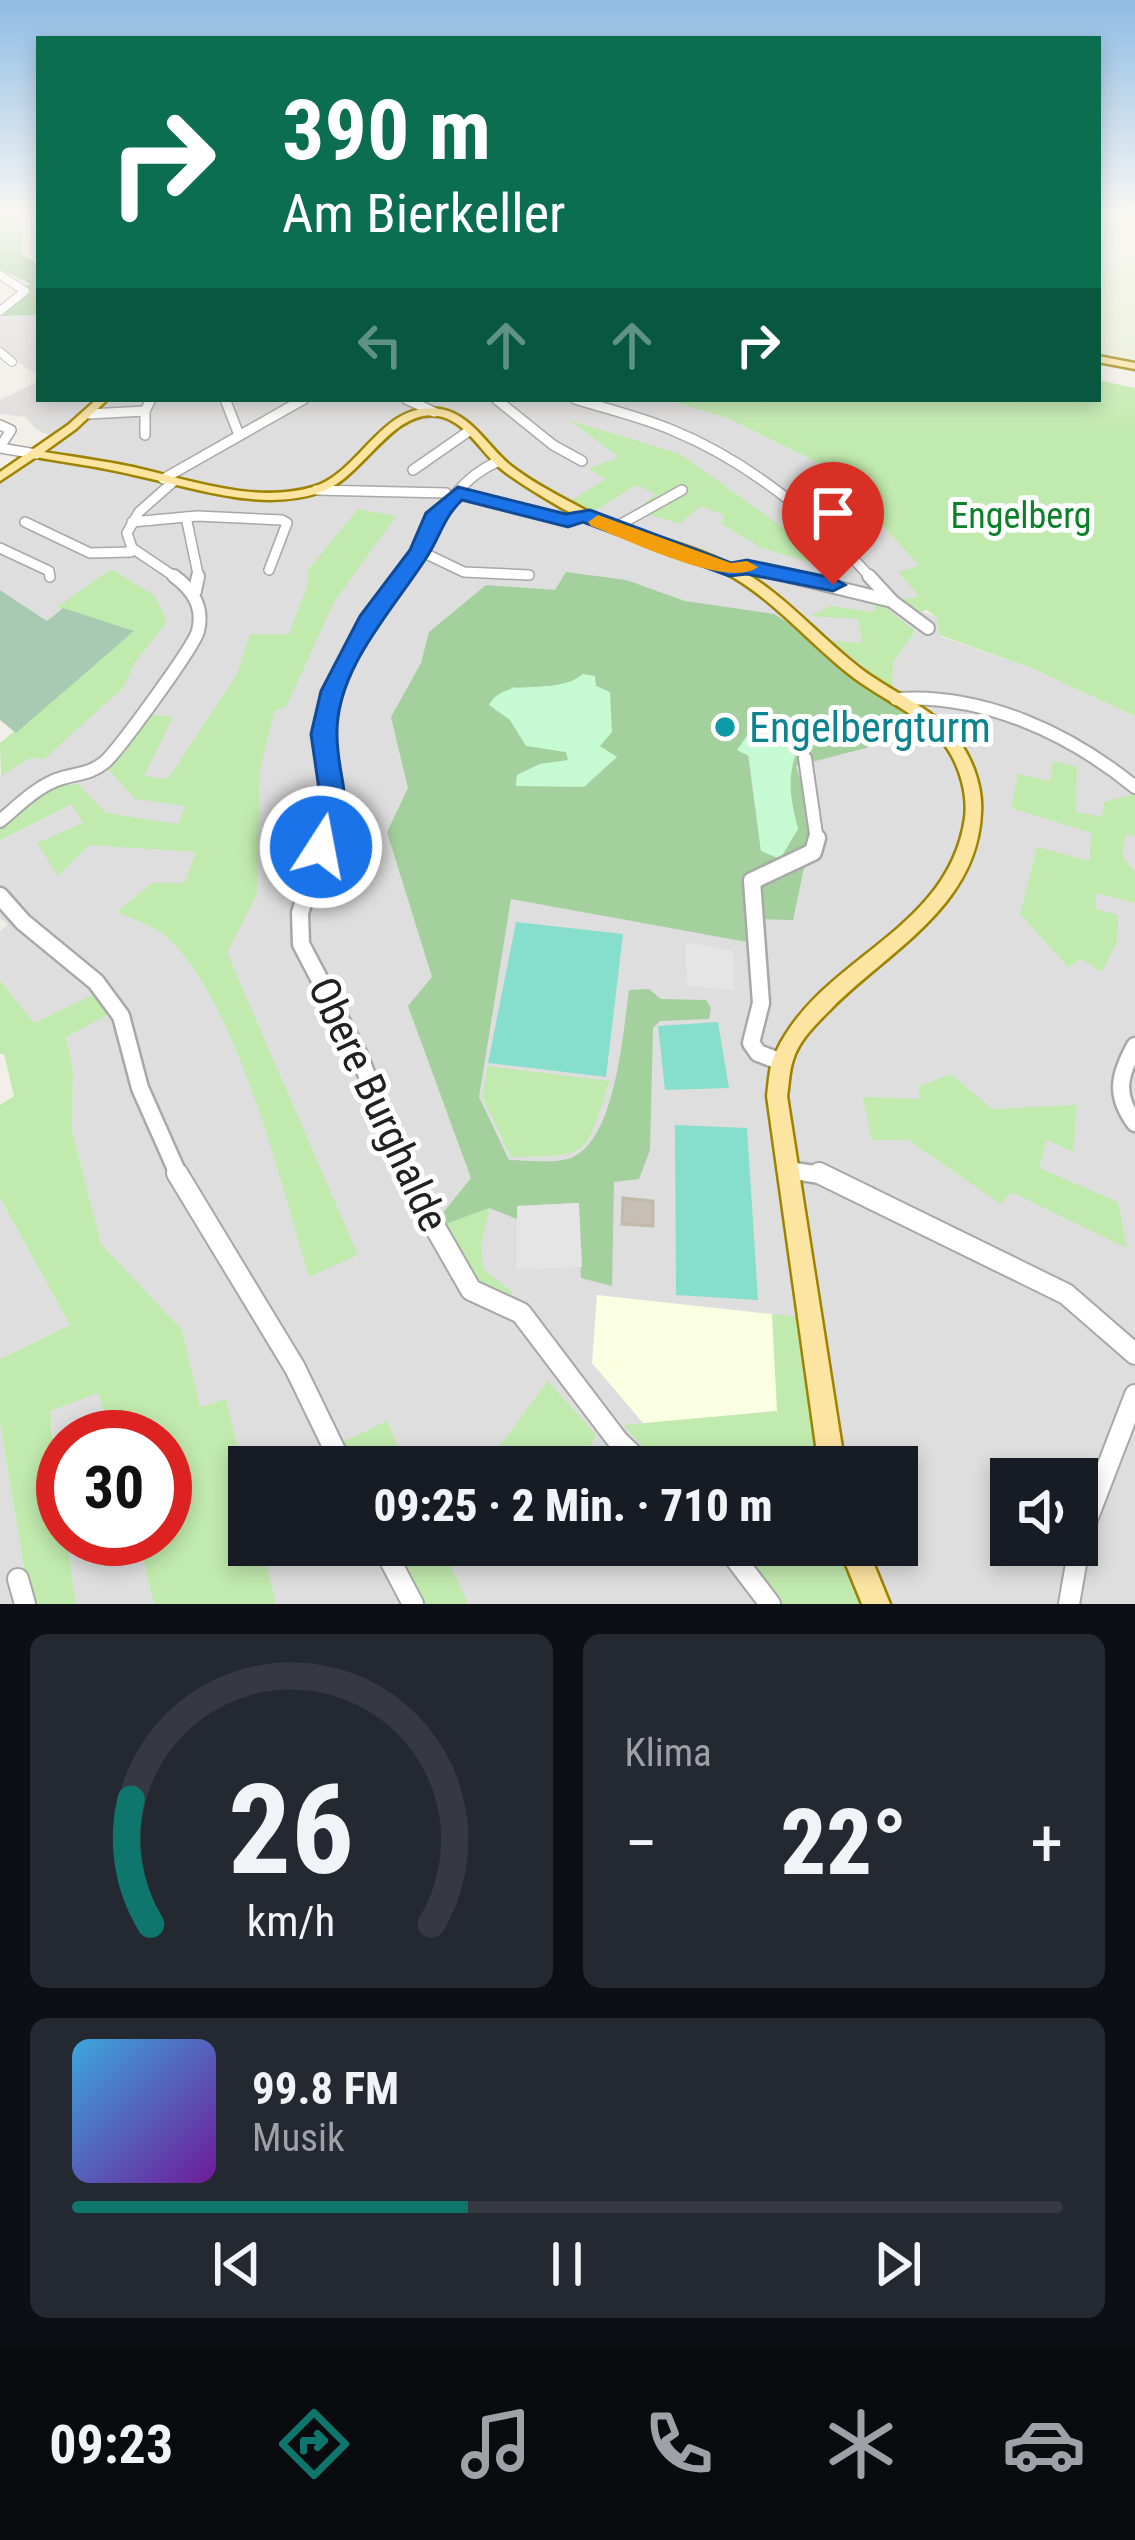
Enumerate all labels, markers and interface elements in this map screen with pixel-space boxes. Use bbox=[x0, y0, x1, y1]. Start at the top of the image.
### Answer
text: 390 m bbox=[282, 81, 491, 180]
icon: right bbox=[84, 84, 240, 240]
text: Am Bierkeller bbox=[282, 182, 566, 245]
icon: left bbox=[347, 312, 413, 378]
icon: ahead bbox=[473, 312, 539, 378]
icon: ahead bbox=[599, 312, 665, 378]
icon: right bbox=[725, 312, 791, 378]
pin bbox=[782, 462, 884, 585]
icon: arrive bbox=[800, 480, 866, 546]
park label: Engelberg bbox=[950, 495, 1092, 537]
place label: Engelbergturm bbox=[749, 703, 991, 752]
marker: Engelbergturm bbox=[712, 714, 738, 740]
position arrow bbox=[258, 784, 384, 910]
street label: Obere Burghalde bbox=[298, 970, 459, 1239]
speed limit sign: 30 bbox=[36, 1410, 192, 1566]
map controls bbox=[990, 1458, 1098, 1566]
button: sound bbox=[990, 1458, 1098, 1566]
text: 09:25 · 2 Min. · 710 m bbox=[374, 1479, 772, 1532]
text: Klima bbox=[625, 1730, 712, 1776]
text: 26 bbox=[228, 1757, 354, 1903]
text: 22° bbox=[780, 1791, 907, 1896]
text: − bbox=[625, 1805, 658, 1882]
text: + bbox=[1030, 1805, 1063, 1882]
text: km/h bbox=[247, 1896, 335, 1946]
text: 99.8 FM bbox=[252, 2062, 399, 2115]
text: Musik bbox=[252, 2115, 345, 2161]
icon: previous bbox=[204, 2231, 270, 2297]
icon: pause bbox=[534, 2231, 600, 2297]
icon: next bbox=[865, 2231, 931, 2297]
icon: directions bbox=[272, 2402, 356, 2486]
icon: music bbox=[454, 2402, 538, 2486]
icon: phone bbox=[637, 2402, 721, 2486]
icon: climate bbox=[819, 2402, 903, 2486]
icon: car bbox=[1002, 2402, 1086, 2486]
text: 09:23 bbox=[49, 2413, 173, 2476]

